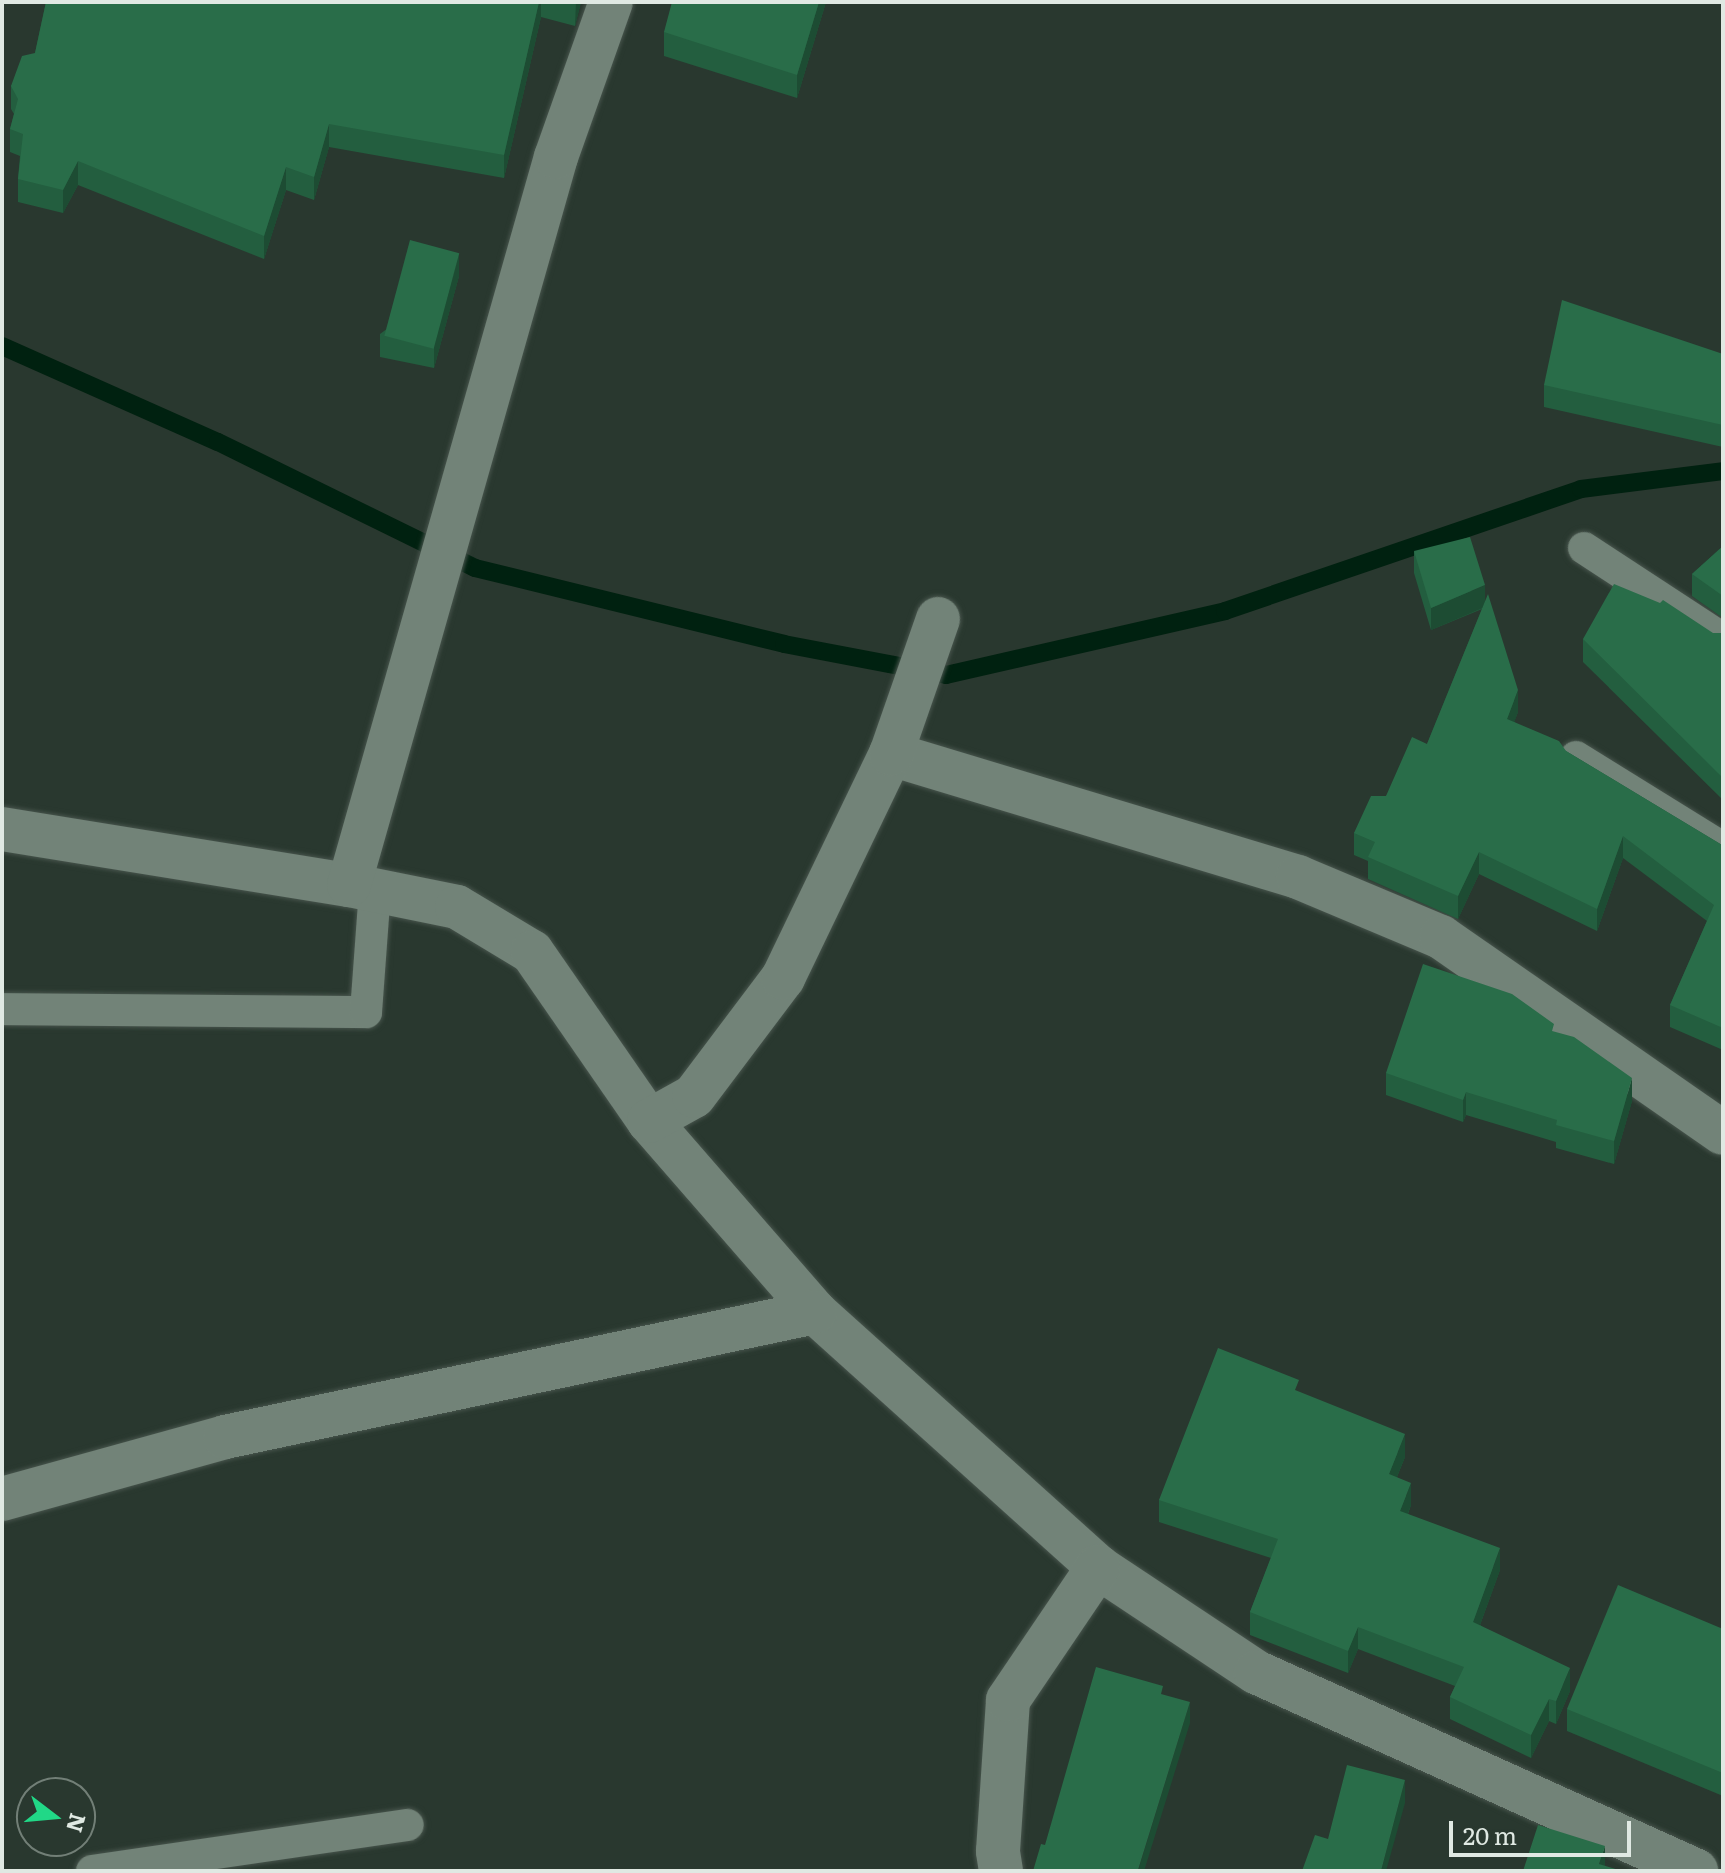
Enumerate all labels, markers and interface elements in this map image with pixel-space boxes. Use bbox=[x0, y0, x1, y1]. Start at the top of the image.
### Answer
north arrow bbox=[16, 1777, 96, 1857]
scale bar bbox=[1453, 1805, 1635, 1855]
text: N bbox=[59, 1810, 96, 1837]
text: 20 m bbox=[1463, 1817, 1517, 1852]

